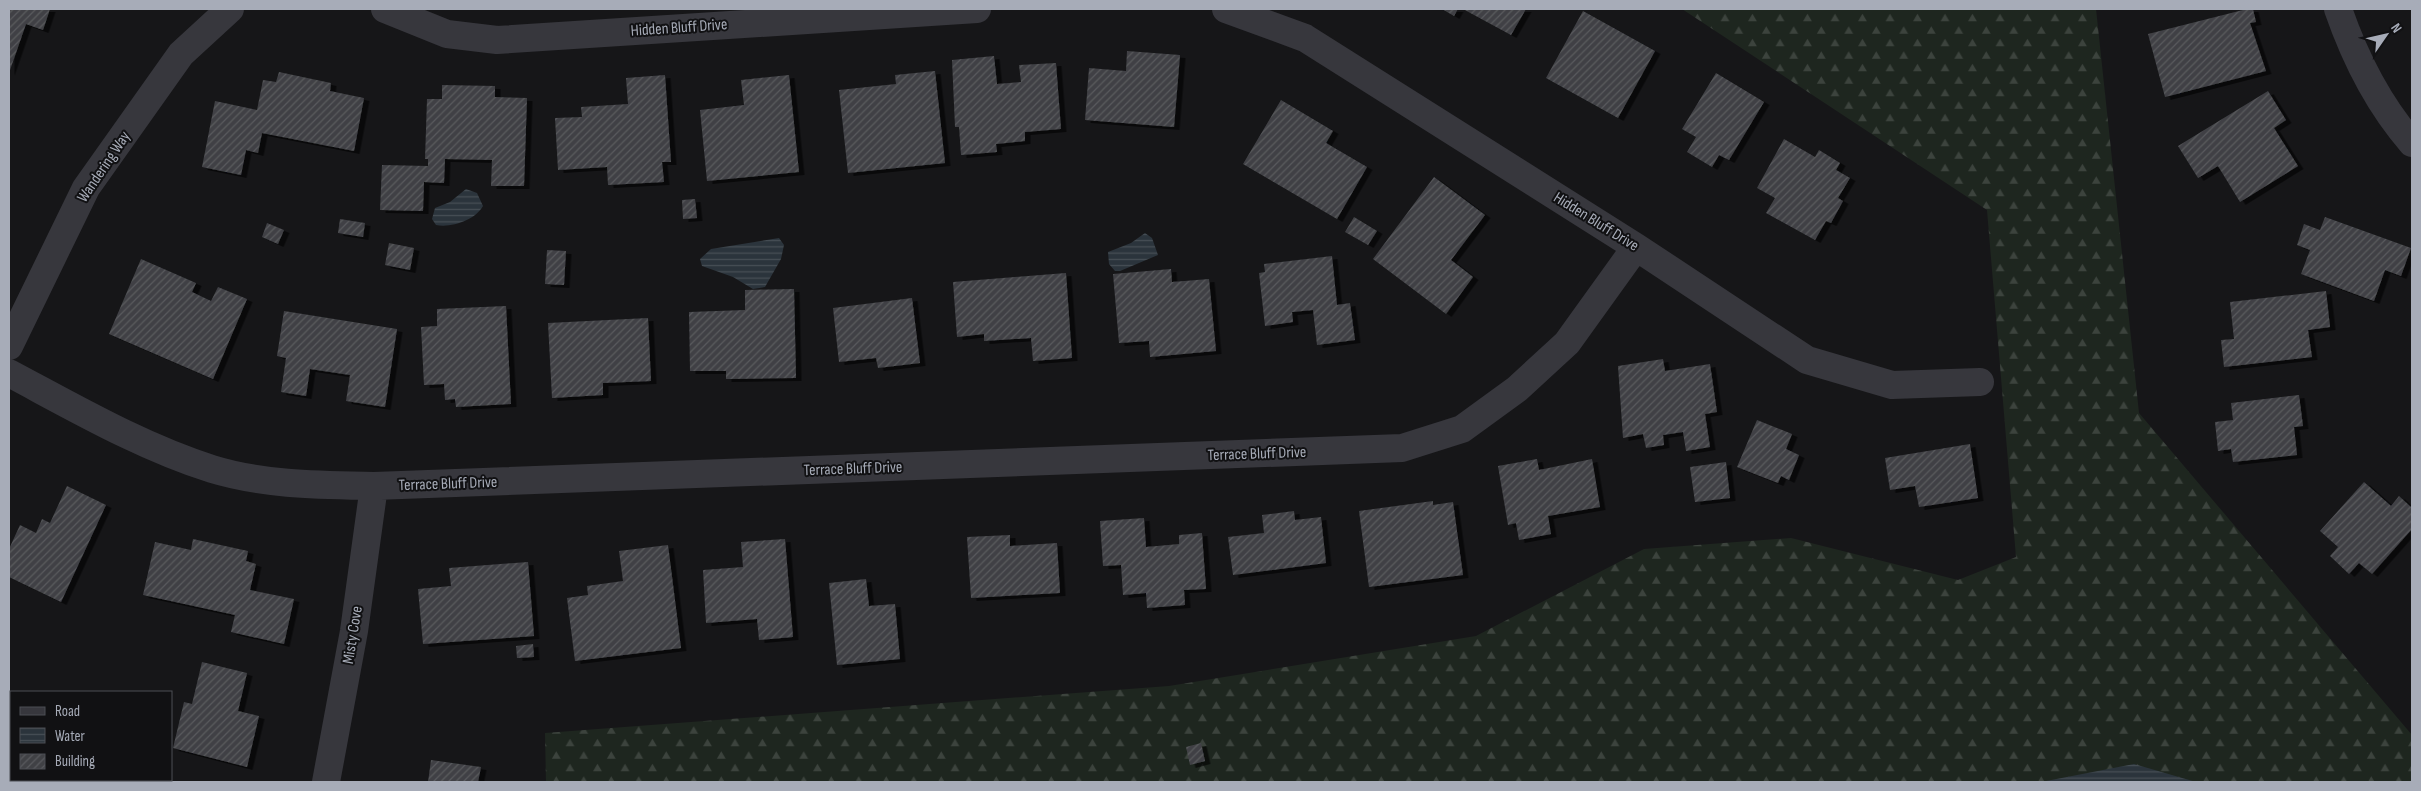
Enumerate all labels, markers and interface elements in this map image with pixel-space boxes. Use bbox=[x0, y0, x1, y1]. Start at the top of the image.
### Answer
north arrow bbox=[2361, 10, 2411, 60]
street label: Hidden Bluff Drive bbox=[630, 15, 728, 41]
text: N bbox=[2387, 20, 2406, 36]
street label: Wandering Way bbox=[73, 128, 135, 206]
street label: Hidden Bluff Drive bbox=[1550, 188, 1642, 256]
street label: Terrace Bluff Drive bbox=[1207, 443, 1307, 465]
street label: Terrace Bluff Drive bbox=[803, 458, 903, 480]
street label: Terrace Bluff Drive bbox=[398, 473, 498, 495]
street label: Misty Cove bbox=[339, 605, 367, 665]
legend bbox=[10, 691, 172, 781]
text: Road bbox=[55, 702, 80, 721]
text: Water bbox=[55, 727, 86, 746]
text: Building bbox=[55, 752, 95, 771]

